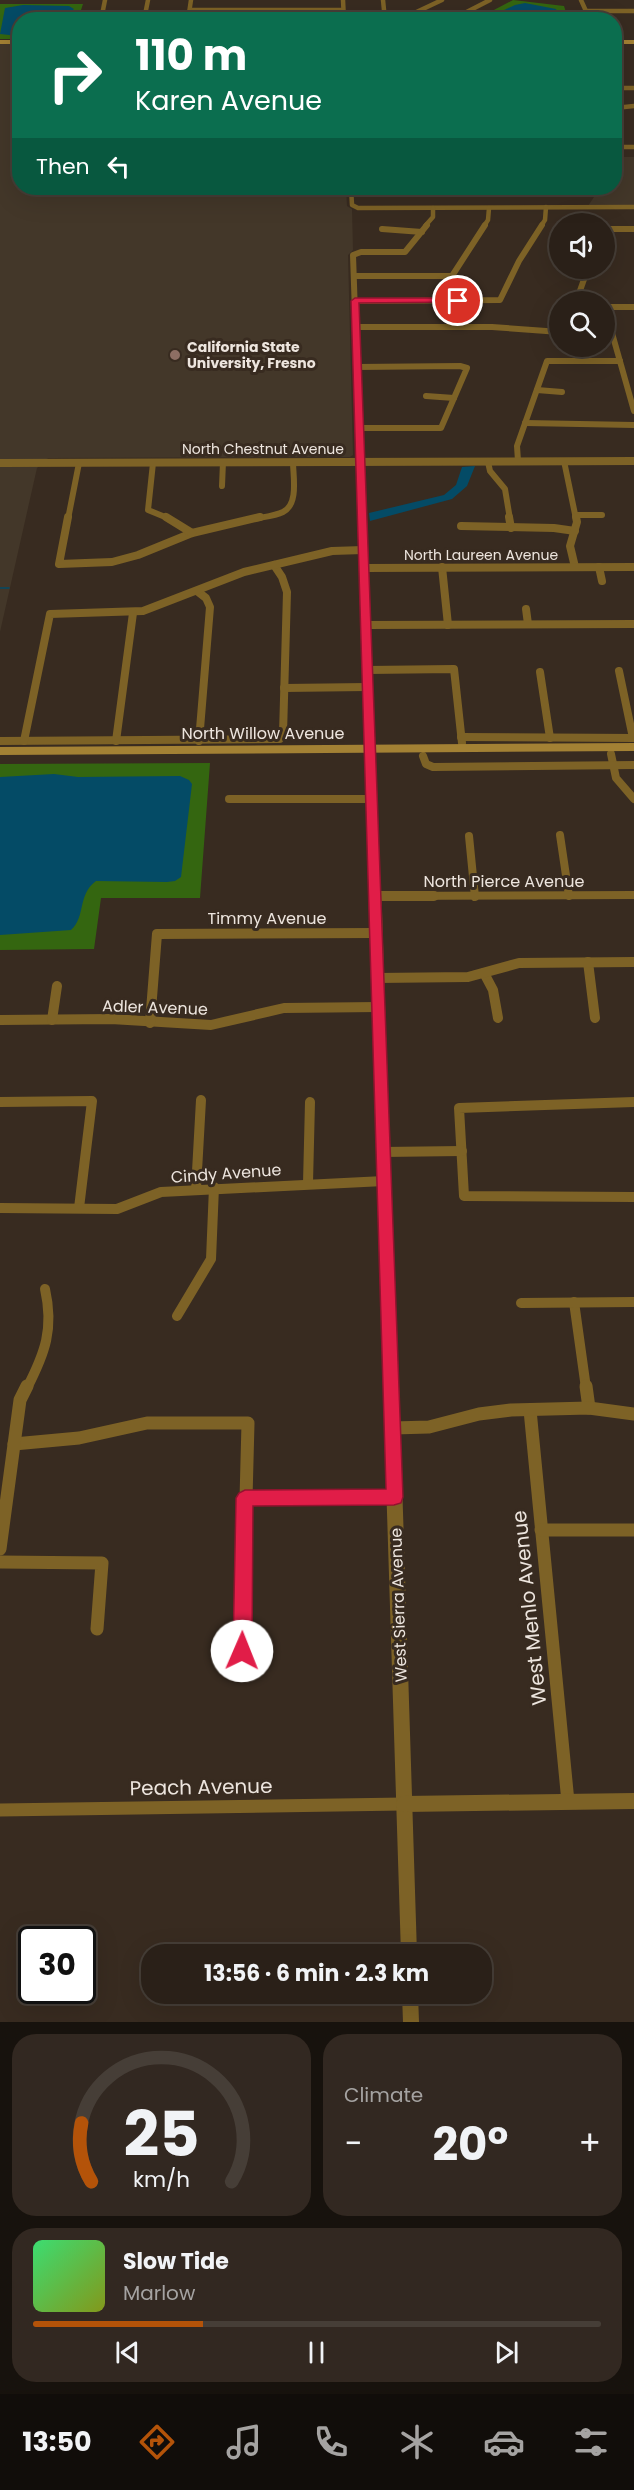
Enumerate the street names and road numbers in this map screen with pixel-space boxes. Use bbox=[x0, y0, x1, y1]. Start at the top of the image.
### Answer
street label: North Chestnut Avenue bbox=[182, 439, 344, 459]
street label: North Laureen Avenue bbox=[404, 545, 558, 565]
street label: North Willow Avenue bbox=[182, 722, 345, 745]
street label: North Pierce Avenue bbox=[424, 870, 585, 893]
street label: Timmy Avenue bbox=[208, 907, 327, 930]
street label: Adler Avenue bbox=[102, 994, 208, 1021]
street label: Cindy Avenue bbox=[170, 1158, 282, 1189]
street label: West Menlo Avenue bbox=[505, 1509, 553, 1707]
street label: West Sierra Avenue bbox=[384, 1527, 413, 1683]
street label: Peach Avenue bbox=[129, 1772, 273, 1802]

